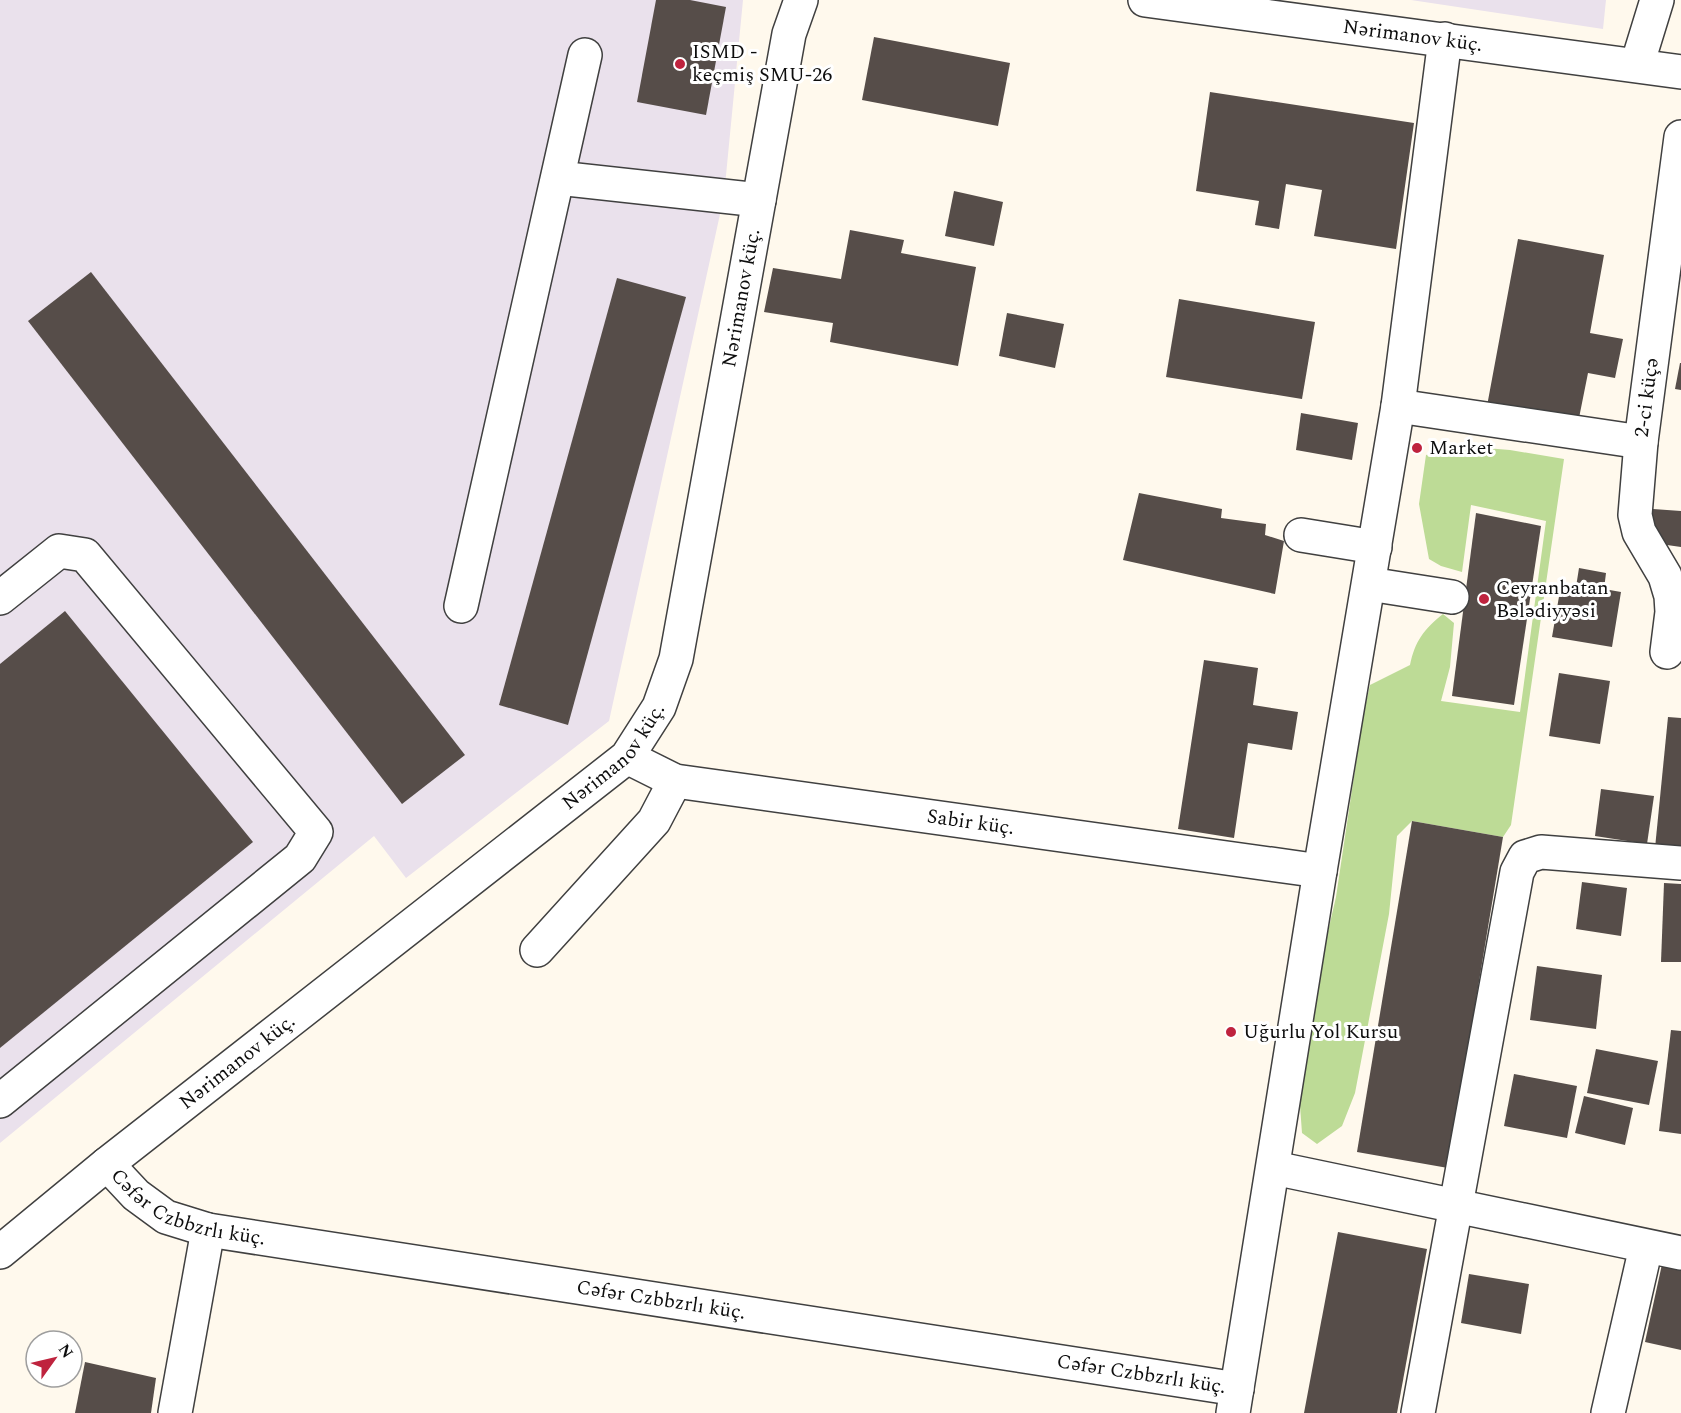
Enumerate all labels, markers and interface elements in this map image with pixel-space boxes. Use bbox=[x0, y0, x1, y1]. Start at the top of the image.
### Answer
street label: Nərimanov küç. bbox=[1341, 12, 1484, 60]
place label: ISMD - keçmiş SMU-26 bbox=[692, 37, 832, 90]
marker: ISMD - keçmiş SMU-26 bbox=[673, 57, 687, 71]
street label: Nərimanov küç. bbox=[714, 226, 769, 370]
street label: 2-ci küçə bbox=[1627, 356, 1667, 439]
place label: Market bbox=[1429, 433, 1493, 463]
marker: Market bbox=[1410, 441, 1424, 455]
place label: Ceyranbatan Bələdiyyəsi bbox=[1496, 573, 1609, 626]
marker: Ceyranbatan Bələdiyyəsi bbox=[1477, 592, 1491, 606]
street label: Nərimanov küç. bbox=[555, 697, 673, 818]
street label: Sabir küç. bbox=[925, 801, 1016, 843]
street label: Nərimanov küç. bbox=[173, 1007, 302, 1117]
place label: Uğurlu Yol Kursu bbox=[1243, 1017, 1398, 1047]
marker: Uğurlu Yol Kursu bbox=[1224, 1025, 1238, 1039]
street label: Cəfər Czbbzrlı küç. bbox=[103, 1162, 267, 1254]
street label: Cəfər Czbbzrlı küç. bbox=[574, 1272, 748, 1328]
north arrow bbox=[24, 1329, 84, 1389]
text: N bbox=[52, 1339, 79, 1363]
street label: Cəfər Czbbzrlı küç. bbox=[1055, 1346, 1228, 1402]

